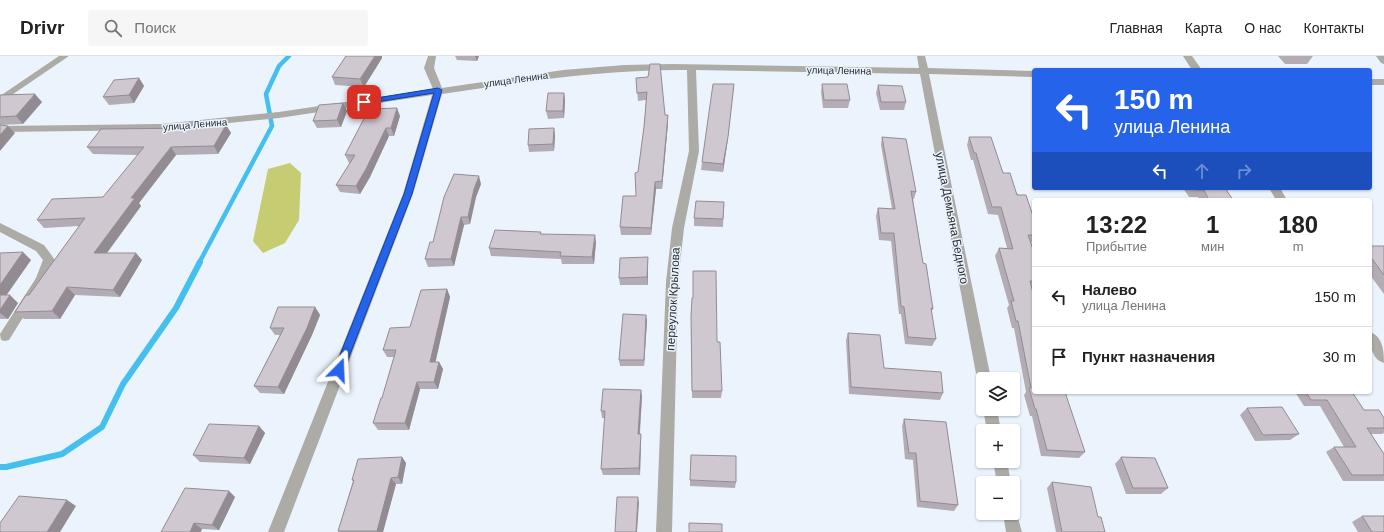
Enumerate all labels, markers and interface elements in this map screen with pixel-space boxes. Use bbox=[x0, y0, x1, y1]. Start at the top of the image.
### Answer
search box bbox=[88, 10, 368, 46]
text: Drivr bbox=[20, 17, 64, 38]
icon: search bbox=[102, 17, 124, 39]
text: Поиск bbox=[134, 19, 176, 36]
text: Главная bbox=[1109, 20, 1163, 36]
text: Карта bbox=[1185, 20, 1222, 36]
text: О нас bbox=[1244, 20, 1282, 36]
text: Контакты bbox=[1304, 20, 1364, 36]
street label: улица Ленина bbox=[807, 64, 872, 77]
street label: улица Ленина bbox=[483, 69, 549, 89]
icon: left bbox=[1048, 84, 1100, 136]
text: 150 m bbox=[1114, 84, 1193, 115]
pin bbox=[347, 85, 381, 119]
icon: arrive bbox=[353, 91, 375, 113]
street label: улица Ленина bbox=[162, 116, 228, 133]
text: улица Ленина bbox=[1114, 117, 1230, 137]
street label: улица Демьяна Бедного bbox=[932, 151, 972, 285]
icon: left bbox=[1149, 160, 1171, 182]
icon: ahead bbox=[1191, 160, 1213, 182]
icon: right bbox=[1233, 160, 1255, 182]
text: 13:22 bbox=[1086, 211, 1147, 238]
text: 1 bbox=[1206, 211, 1219, 238]
text: 180 bbox=[1278, 211, 1318, 238]
text: Прибытие bbox=[1086, 239, 1147, 254]
text: мин bbox=[1201, 239, 1224, 254]
text: m bbox=[1293, 239, 1304, 254]
street label: переулок Крылова bbox=[663, 247, 683, 351]
text: Налево bbox=[1082, 281, 1137, 298]
icon: left bbox=[1048, 286, 1070, 308]
text: 150 m bbox=[1314, 288, 1356, 305]
text: улица Ленина bbox=[1082, 298, 1166, 313]
icon: arrive bbox=[1048, 346, 1070, 368]
text: Пункт назначения bbox=[1082, 348, 1215, 365]
text: 30 m bbox=[1323, 348, 1356, 365]
position arrow bbox=[318, 349, 360, 391]
map controls bbox=[976, 372, 1020, 520]
button: layers bbox=[976, 372, 1020, 416]
button: + bbox=[976, 424, 1020, 468]
button: − bbox=[976, 476, 1020, 520]

